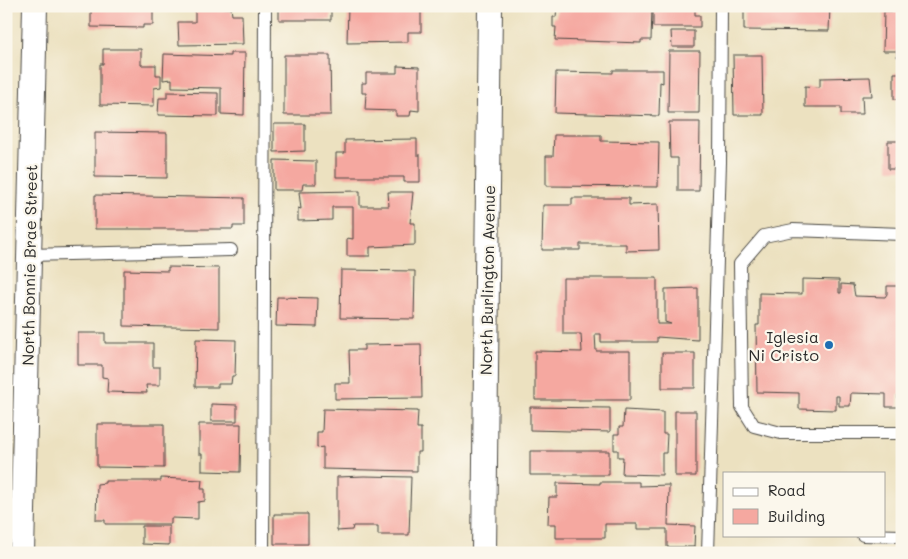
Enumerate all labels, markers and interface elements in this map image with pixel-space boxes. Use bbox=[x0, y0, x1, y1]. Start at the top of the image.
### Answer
street label: North Bonnie Brae Street bbox=[17, 164, 41, 366]
street label: North Burlington Avenue bbox=[475, 185, 499, 375]
place label: Iglesia Ni Cristo bbox=[749, 326, 819, 365]
marker: Iglesia Ni Cristo bbox=[823, 339, 835, 351]
legend bbox=[723, 472, 886, 536]
text: Road bbox=[768, 480, 805, 500]
text: Building bbox=[768, 506, 825, 526]

